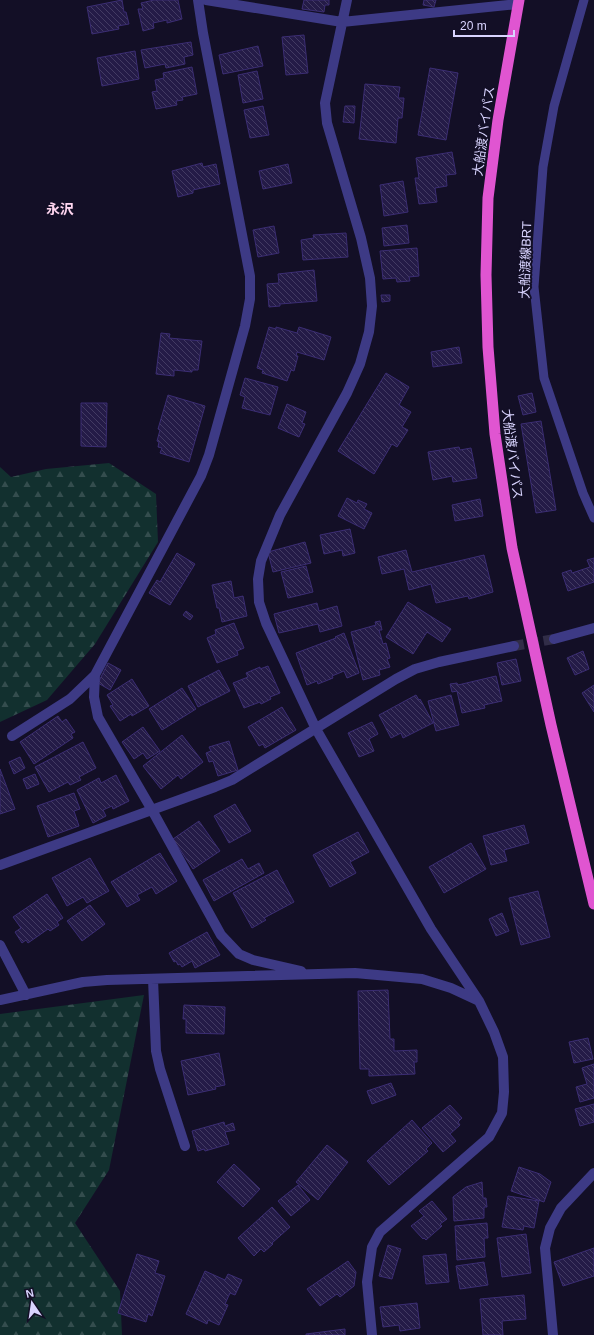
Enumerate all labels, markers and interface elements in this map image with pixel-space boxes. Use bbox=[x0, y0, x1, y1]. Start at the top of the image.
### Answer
scale bar bbox=[454, 12, 514, 38]
text: 20 m bbox=[460, 19, 487, 33]
street label: 大船渡バイパス bbox=[470, 85, 497, 177]
district label: 永沢 bbox=[46, 201, 74, 217]
street label: 大船渡線BRT bbox=[517, 221, 534, 299]
street label: 大船渡バイパス bbox=[500, 408, 525, 500]
north arrow bbox=[12, 1283, 52, 1323]
text: N bbox=[25, 1287, 35, 1300]

